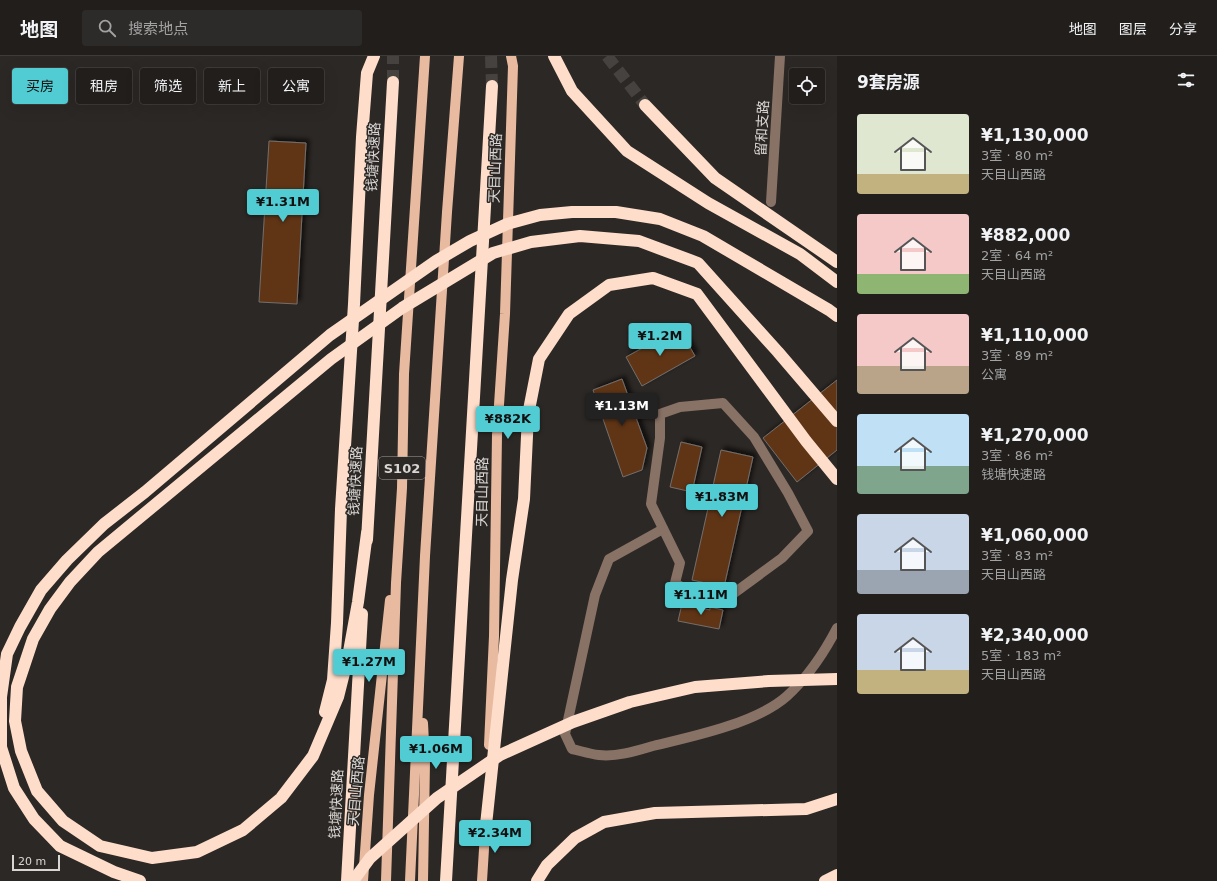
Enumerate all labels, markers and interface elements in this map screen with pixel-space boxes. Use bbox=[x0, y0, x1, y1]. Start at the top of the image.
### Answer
search box bbox=[82, 10, 362, 46]
icon: search bbox=[96, 17, 118, 39]
text: 地图 bbox=[20, 18, 58, 40]
text: 搜索地点 bbox=[128, 20, 188, 38]
text: 地图 bbox=[1069, 21, 1097, 37]
text: 图层 bbox=[1119, 21, 1147, 37]
text: 分享 bbox=[1169, 21, 1197, 37]
chip: 买房 bbox=[12, 68, 68, 104]
chip: 租房 bbox=[76, 68, 132, 104]
chip: 筛选 bbox=[140, 68, 196, 104]
chip: 新上 bbox=[204, 68, 260, 104]
chip: 公寓 bbox=[268, 68, 324, 104]
map controls bbox=[789, 68, 825, 104]
button: locate bbox=[789, 68, 825, 104]
icon: filters bbox=[1175, 69, 1197, 91]
text: 9套房源 bbox=[857, 72, 920, 92]
street label: 留和支路 bbox=[753, 100, 771, 156]
street label: 钱塘快速路 bbox=[363, 122, 383, 192]
text: ¥1,130,000 bbox=[981, 125, 1089, 145]
icon: home bbox=[889, 130, 937, 178]
street label: 天目山西路 bbox=[486, 133, 504, 203]
text: 3室 · 80 m² bbox=[981, 148, 1053, 163]
text: 天目山西路 bbox=[981, 167, 1046, 182]
pin: ¥1.31M bbox=[250, 189, 316, 223]
text: ¥1.31M bbox=[256, 194, 310, 209]
text: ¥882,000 bbox=[981, 225, 1070, 245]
icon: home bbox=[889, 230, 937, 278]
text: 2室 · 64 m² bbox=[981, 248, 1053, 263]
text: 天目山西路 bbox=[981, 267, 1046, 282]
pin: ¥1.2M bbox=[632, 323, 688, 357]
text: ¥1,110,000 bbox=[981, 325, 1089, 345]
text: ¥1.2M bbox=[637, 328, 683, 343]
icon: home bbox=[889, 330, 937, 378]
text: 3室 · 89 m² bbox=[981, 348, 1053, 363]
text: 公寓 bbox=[981, 367, 1007, 382]
pin: ¥1.13M bbox=[589, 393, 655, 427]
text: ¥1.13M bbox=[595, 398, 649, 413]
pin: ¥882K bbox=[480, 406, 536, 440]
text: ¥882K bbox=[485, 411, 531, 426]
text: ¥1,270,000 bbox=[981, 425, 1089, 445]
icon: home bbox=[889, 430, 937, 478]
street label: 钱塘快速路 bbox=[345, 446, 365, 516]
text: 3室 · 86 m² bbox=[981, 448, 1053, 463]
road number: S102 bbox=[379, 457, 425, 479]
street label: 天目山西路 bbox=[473, 457, 491, 527]
text: 钱塘快速路 bbox=[981, 467, 1046, 482]
pin: ¥1.83M bbox=[689, 484, 755, 518]
text: ¥1.83M bbox=[695, 489, 749, 504]
text: ¥1,060,000 bbox=[981, 525, 1089, 545]
icon: home bbox=[889, 530, 937, 578]
text: 3室 · 83 m² bbox=[981, 548, 1053, 563]
text: 天目山西路 bbox=[981, 567, 1046, 582]
pin: ¥1.11M bbox=[668, 582, 734, 616]
text: ¥1.11M bbox=[674, 587, 728, 602]
text: ¥2,340,000 bbox=[981, 625, 1089, 645]
icon: home bbox=[889, 630, 937, 678]
text: 5室 · 183 m² bbox=[981, 648, 1062, 663]
pin: ¥1.27M bbox=[336, 649, 402, 683]
text: ¥1.27M bbox=[342, 654, 396, 669]
text: 天目山西路 bbox=[981, 667, 1046, 682]
pin: ¥1.06M bbox=[403, 736, 469, 770]
text: ¥1.06M bbox=[409, 741, 463, 756]
street label: 天目山西路 bbox=[345, 755, 367, 827]
street label: 钱塘快速路 bbox=[326, 769, 346, 839]
pin: ¥2.34M bbox=[462, 820, 528, 854]
text: ¥2.34M bbox=[468, 825, 522, 840]
scale bar bbox=[12, 853, 60, 872]
text: 20 m bbox=[18, 855, 46, 868]

